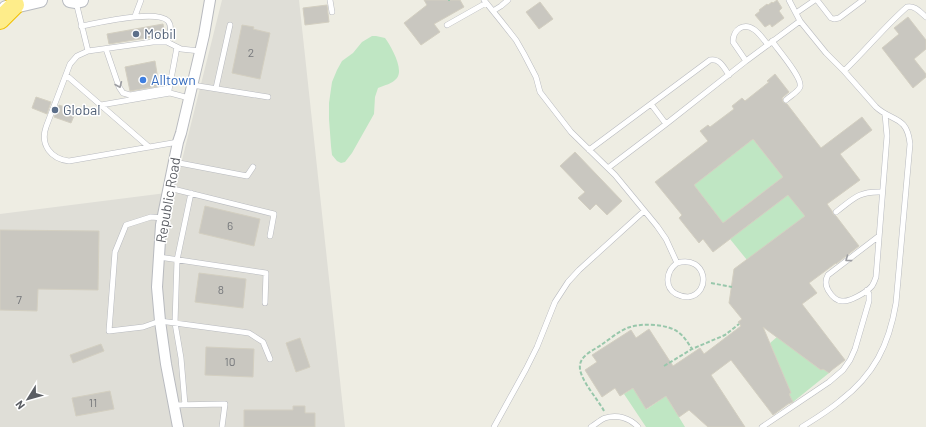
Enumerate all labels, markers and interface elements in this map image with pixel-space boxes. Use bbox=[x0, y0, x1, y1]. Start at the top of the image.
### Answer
place label: Mobil bbox=[144, 25, 176, 42]
marker: Mobil bbox=[131, 29, 141, 39]
house number: 2 bbox=[248, 45, 254, 59]
place label: Alltown bbox=[151, 71, 196, 88]
marker: Alltown bbox=[138, 75, 148, 85]
one-way arrow bbox=[114, 81, 122, 89]
place label: Global bbox=[63, 101, 100, 118]
marker: Global bbox=[50, 105, 60, 115]
street label: Republic Road bbox=[152, 156, 183, 244]
house number: 6 bbox=[227, 218, 233, 232]
one-way arrow bbox=[845, 255, 852, 262]
house number: 8 bbox=[218, 282, 224, 296]
house number: 7 bbox=[16, 292, 22, 306]
house number: 10 bbox=[225, 354, 235, 368]
north arrow bbox=[8, 379, 48, 419]
house number: 11 bbox=[89, 395, 97, 409]
text: N bbox=[12, 398, 27, 412]

